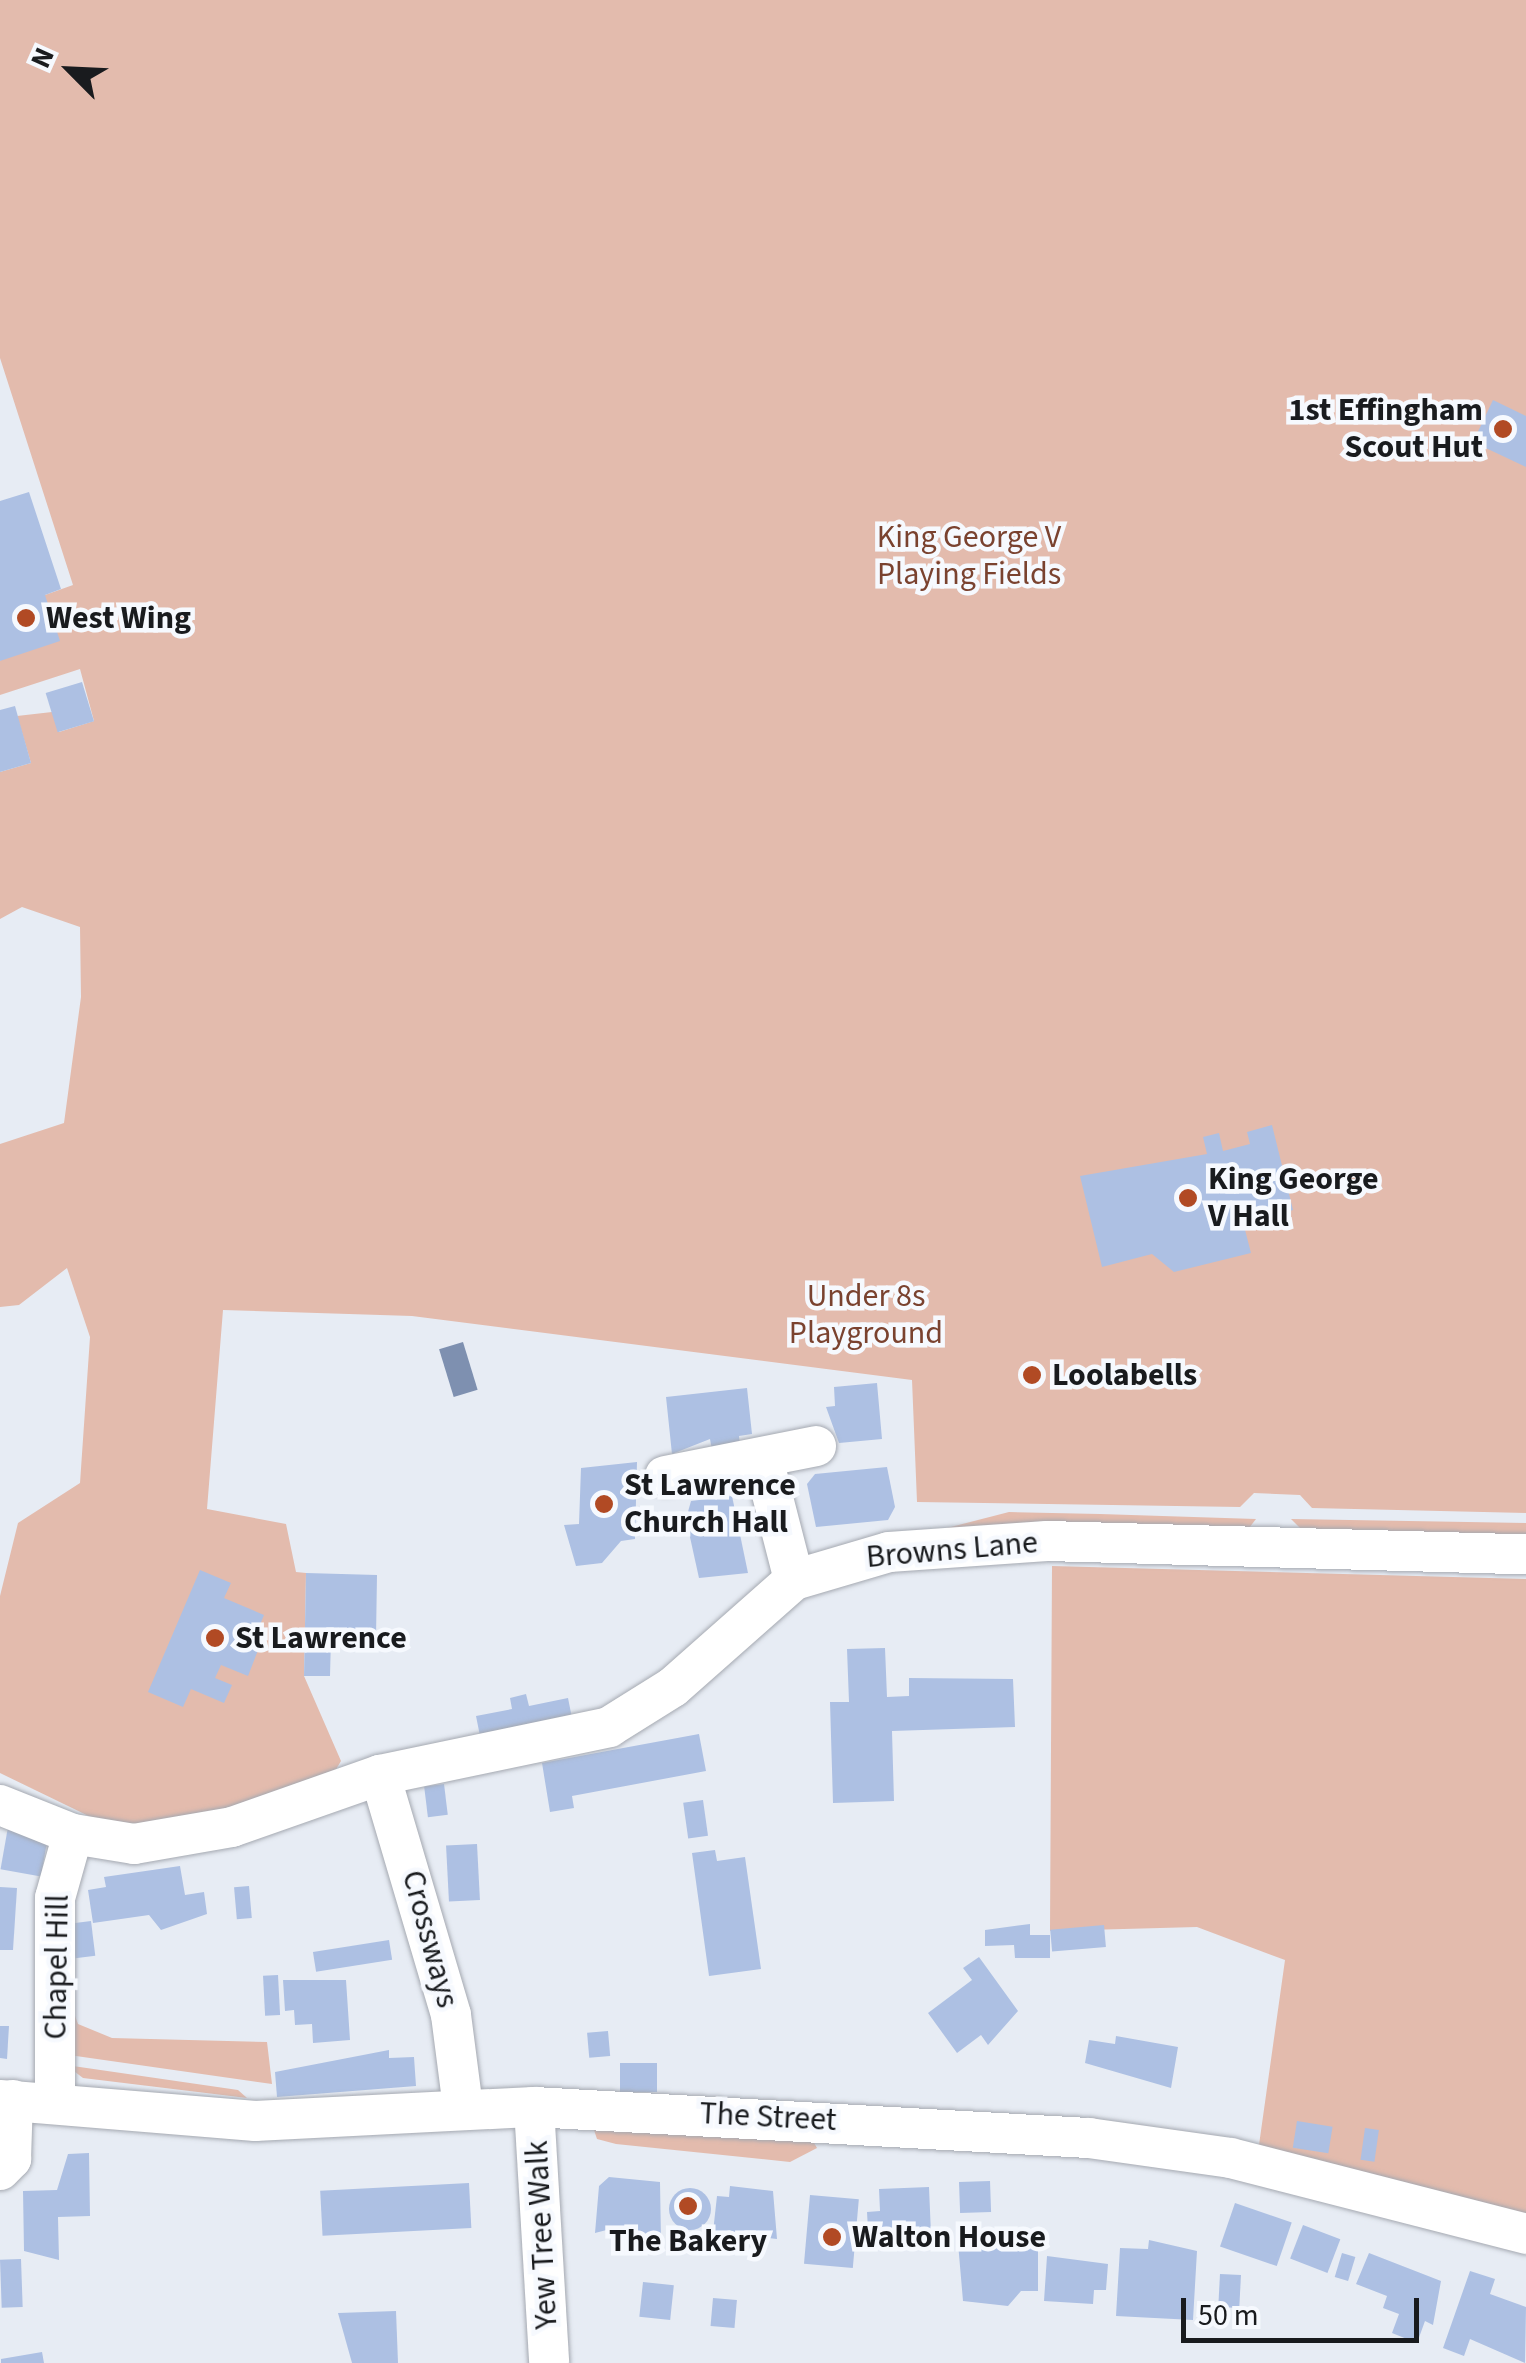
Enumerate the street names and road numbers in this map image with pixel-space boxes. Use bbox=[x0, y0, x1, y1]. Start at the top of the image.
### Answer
street label: Browns Lane bbox=[865, 1523, 1039, 1577]
street label: Crossways bbox=[393, 1866, 467, 2012]
street label: Chapel Hill bbox=[37, 1894, 77, 2040]
street label: The Street bbox=[699, 2094, 837, 2140]
street label: Yew Tree Walk bbox=[518, 2140, 566, 2330]

